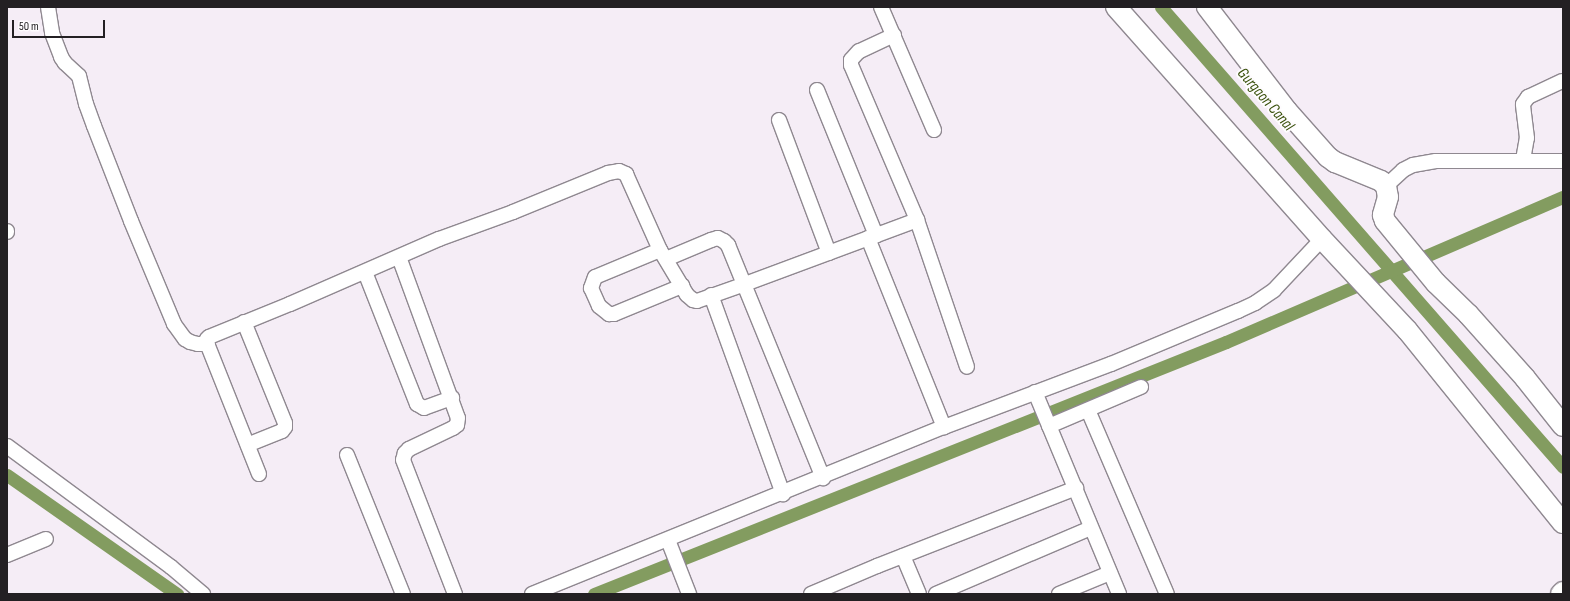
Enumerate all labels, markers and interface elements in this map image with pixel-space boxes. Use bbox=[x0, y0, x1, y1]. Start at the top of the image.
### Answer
scale bar bbox=[14, 12, 107, 38]
text: 50 m bbox=[19, 19, 39, 34]
water label: Gurgaon Canal bbox=[1232, 64, 1298, 136]

